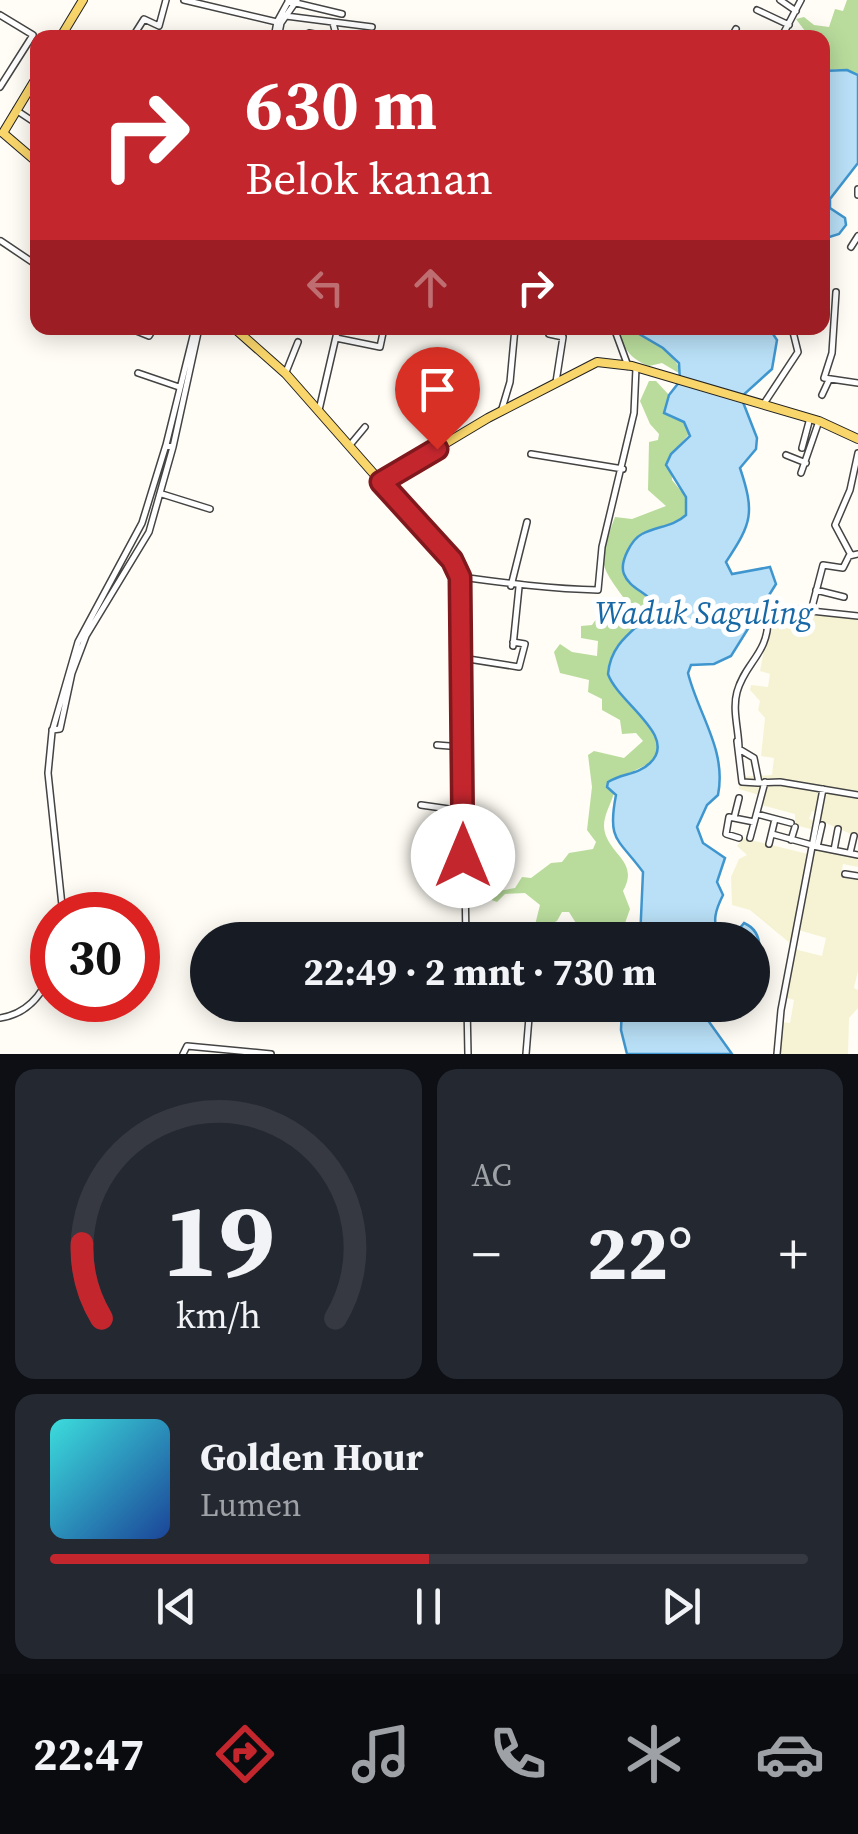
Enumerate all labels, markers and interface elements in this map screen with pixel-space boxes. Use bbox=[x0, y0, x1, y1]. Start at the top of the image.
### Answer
text: 630 m bbox=[245, 56, 437, 152]
icon: right bbox=[80, 70, 210, 200]
text: Belok kanan bbox=[245, 147, 493, 209]
icon: left bbox=[298, 260, 353, 315]
icon: ahead bbox=[403, 260, 458, 315]
icon: right bbox=[508, 260, 563, 315]
pin bbox=[395, 347, 480, 450]
icon: arrive bbox=[410, 362, 465, 417]
water label: Waduk Saguling bbox=[595, 591, 814, 635]
position arrow bbox=[411, 804, 515, 908]
speed limit sign: 30 bbox=[30, 892, 160, 1022]
text: 22:49 · 2 mnt · 730 m bbox=[303, 946, 657, 998]
text: AC bbox=[472, 1153, 512, 1197]
text: 19 bbox=[162, 1168, 275, 1311]
text: 22° bbox=[587, 1201, 693, 1304]
text: − bbox=[472, 1216, 501, 1291]
text: + bbox=[779, 1216, 808, 1291]
text: km/h bbox=[176, 1291, 261, 1340]
text: Golden Hour bbox=[200, 1431, 423, 1483]
text: Lumen bbox=[200, 1483, 302, 1527]
icon: previous bbox=[149, 1579, 204, 1634]
icon: pause bbox=[401, 1579, 456, 1634]
icon: next bbox=[654, 1579, 709, 1634]
icon: directions bbox=[210, 1719, 280, 1789]
icon: music bbox=[346, 1719, 416, 1789]
icon: phone bbox=[483, 1719, 553, 1789]
icon: climate bbox=[619, 1719, 689, 1789]
icon: car bbox=[755, 1719, 825, 1789]
text: 22:47 bbox=[33, 1723, 144, 1785]

